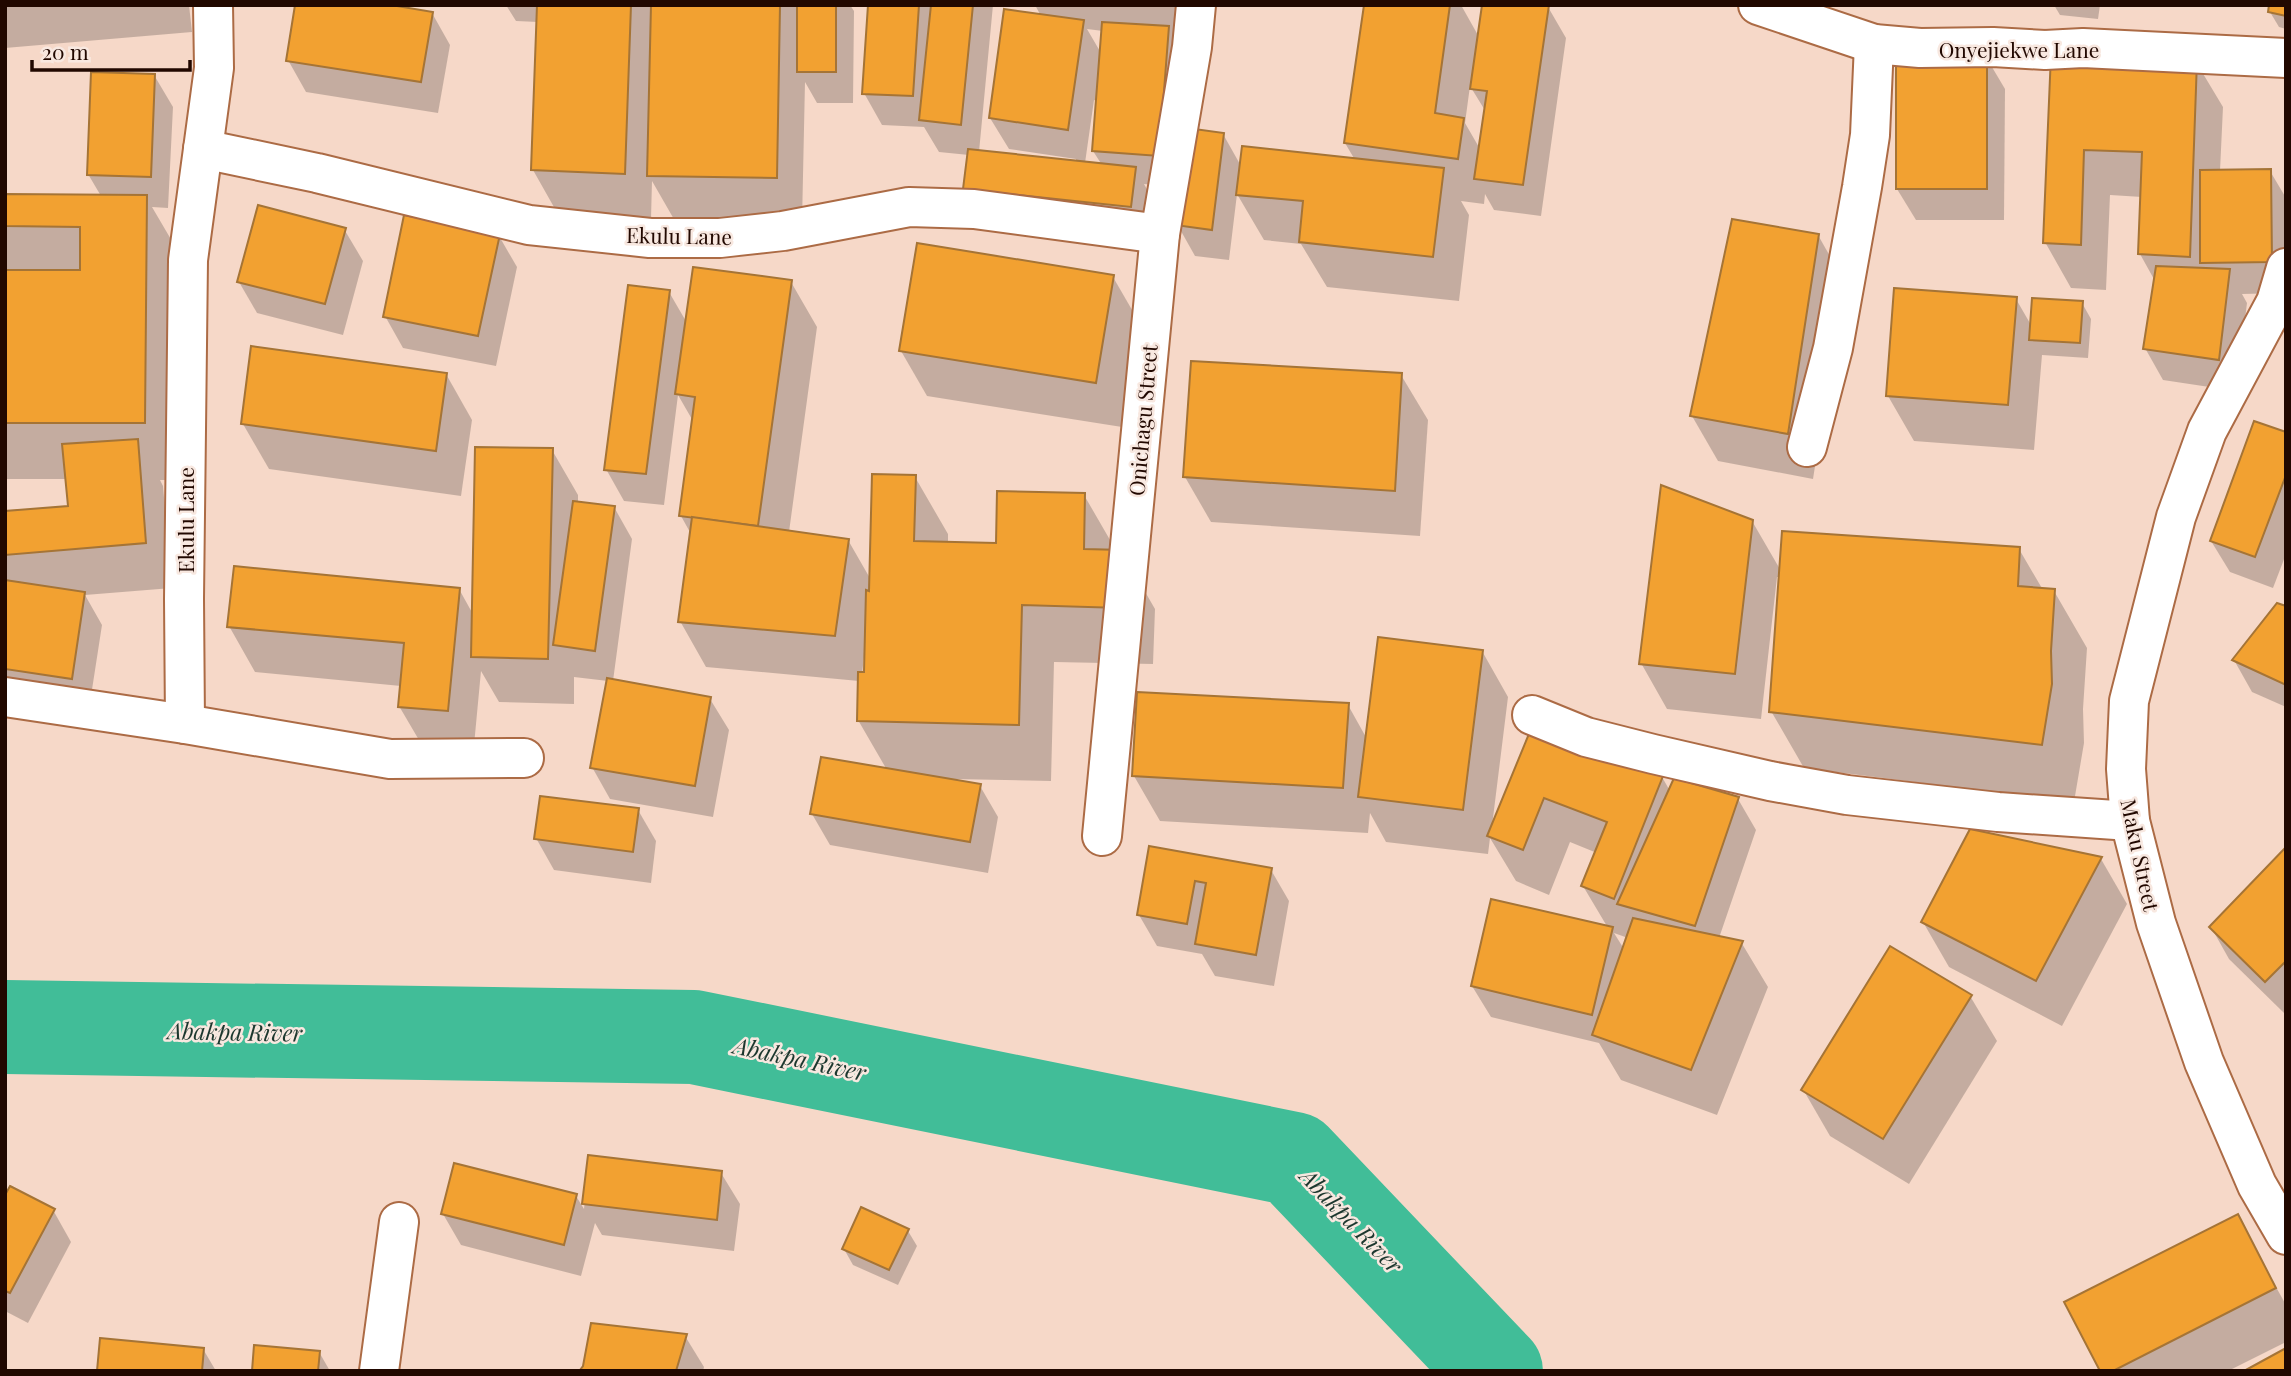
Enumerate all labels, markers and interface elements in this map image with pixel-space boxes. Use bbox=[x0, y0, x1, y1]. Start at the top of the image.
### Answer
scale bar bbox=[32, 28, 189, 72]
street label: Onyejiekwe Lane bbox=[1939, 35, 2099, 63]
text: 20 m bbox=[42, 37, 89, 65]
street label: Ekulu Lane bbox=[626, 220, 732, 250]
street label: Onichagu Street bbox=[1121, 342, 1163, 497]
street label: Ekulu Lane bbox=[171, 467, 199, 573]
street label: Maku Street bbox=[2115, 796, 2167, 914]
water label: Abakpa River bbox=[165, 1014, 304, 1048]
water label: Abakpa River bbox=[729, 1028, 870, 1087]
water label: Abakpa River bbox=[1293, 1159, 1411, 1280]

